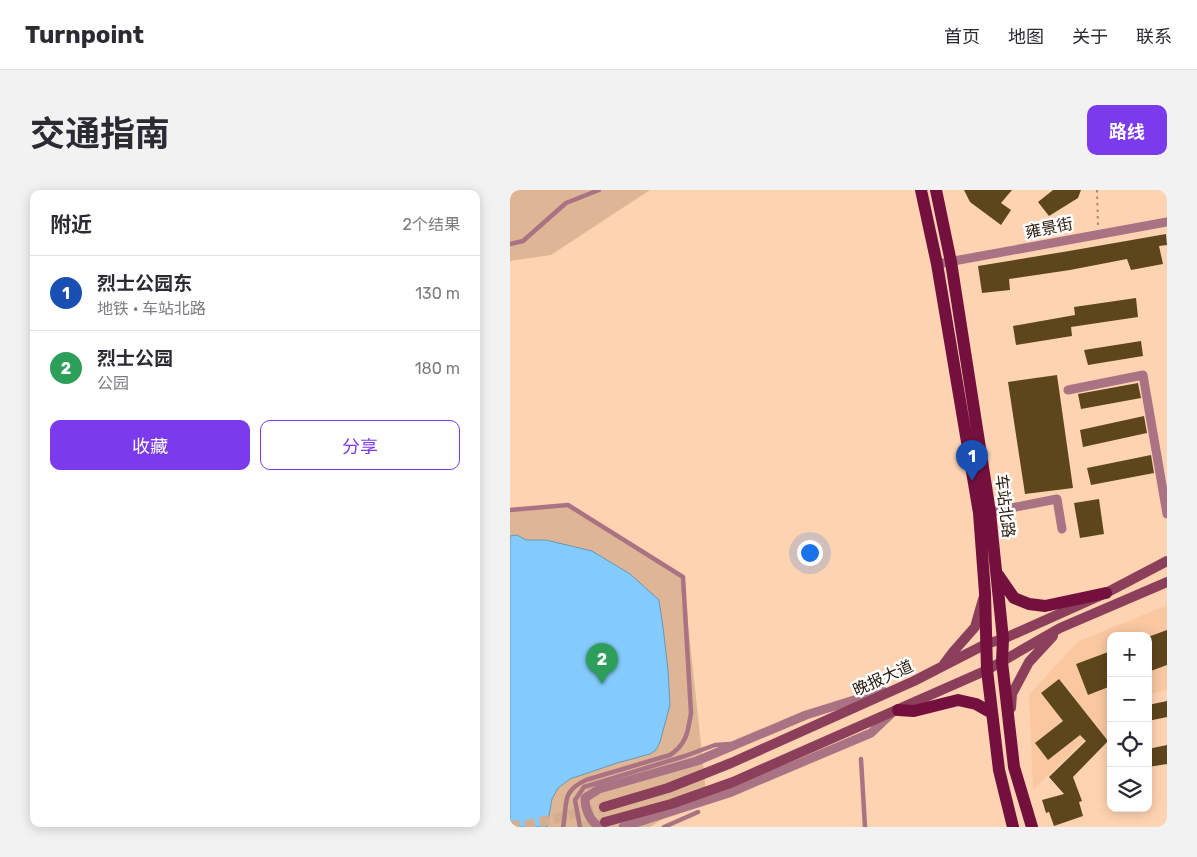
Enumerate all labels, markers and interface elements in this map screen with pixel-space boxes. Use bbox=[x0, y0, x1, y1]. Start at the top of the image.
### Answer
text: Turnpoint bbox=[25, 21, 144, 49]
text: 首页 bbox=[944, 26, 980, 48]
text: 地图 bbox=[1008, 26, 1044, 48]
text: 关于 bbox=[1072, 26, 1108, 48]
text: 联系 bbox=[1136, 26, 1172, 48]
button: 路线 bbox=[1087, 105, 1167, 155]
text: 交通指南 bbox=[30, 113, 170, 155]
text: 附近 bbox=[50, 212, 92, 237]
street label: 雍景街 bbox=[1024, 214, 1074, 242]
text: 2个结果 bbox=[403, 215, 460, 234]
text: 烈士公园东 bbox=[97, 272, 192, 295]
text: 1 bbox=[62, 284, 70, 303]
text: 130 m bbox=[415, 284, 460, 303]
text: 地铁 · 车站北路 bbox=[97, 299, 206, 318]
text: 烈士公园 bbox=[97, 347, 173, 370]
text: 2 bbox=[61, 359, 71, 378]
text: 180 m bbox=[415, 359, 460, 378]
text: 公园 bbox=[97, 374, 129, 393]
button: 收藏 bbox=[50, 420, 250, 470]
button: 分享 bbox=[260, 420, 460, 470]
pin: 1 bbox=[956, 440, 988, 481]
street label: 车站北路 bbox=[992, 473, 1018, 539]
your location bbox=[797, 540, 823, 566]
map controls bbox=[1107, 632, 1152, 812]
button: + bbox=[1107, 632, 1152, 677]
pin: 2 bbox=[586, 643, 618, 684]
street label: 晚报大道 bbox=[850, 656, 916, 700]
button: − bbox=[1107, 677, 1152, 722]
button: locate bbox=[1107, 722, 1152, 767]
button: layers bbox=[1107, 767, 1152, 812]

